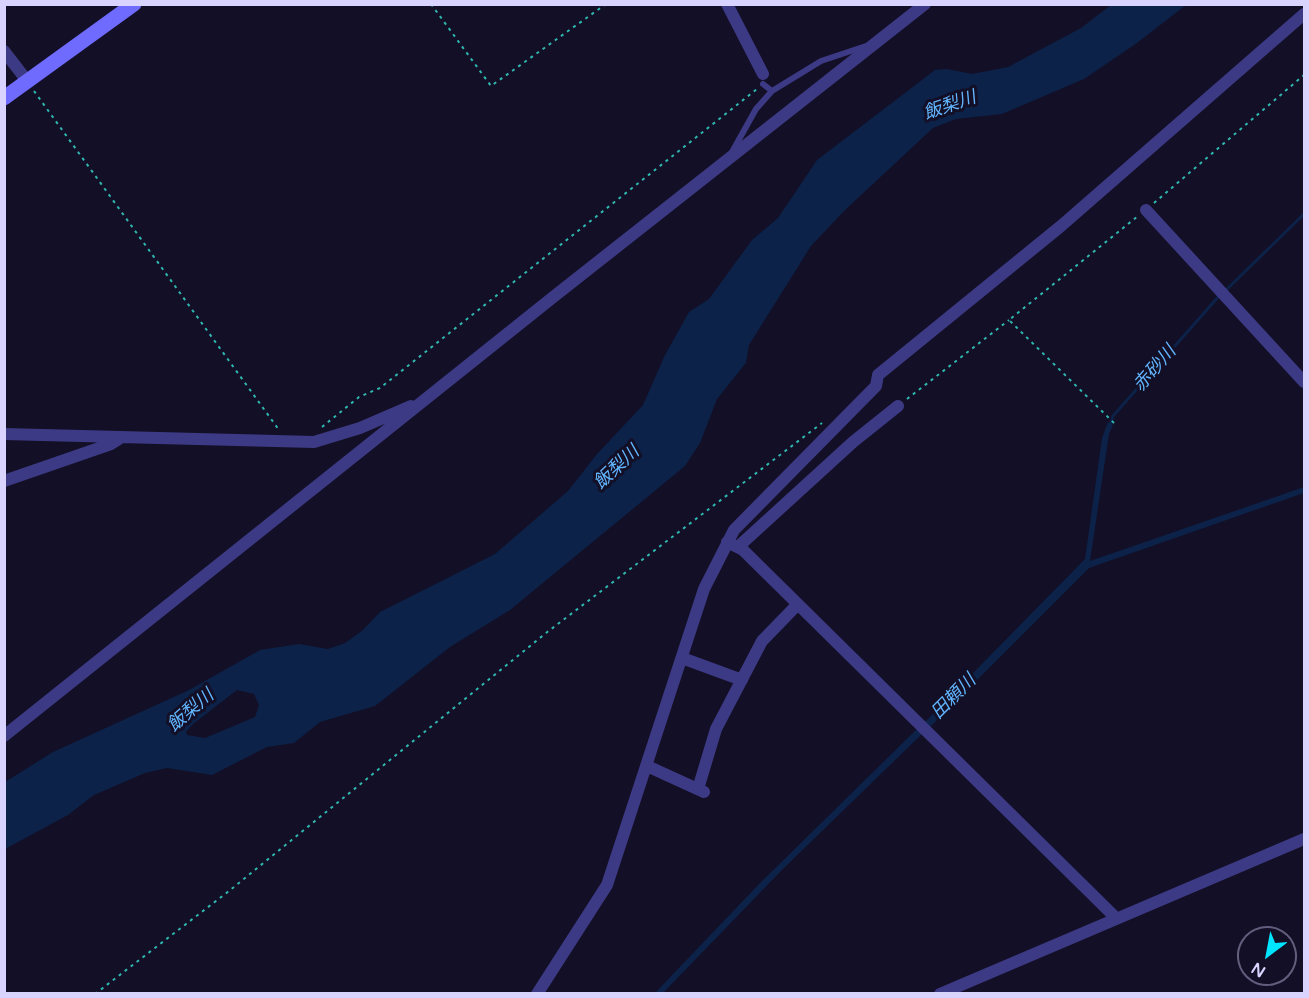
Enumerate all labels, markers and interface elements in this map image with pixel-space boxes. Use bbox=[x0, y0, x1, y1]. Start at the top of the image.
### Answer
water label: 飯梨川 bbox=[921, 87, 979, 125]
water label: 赤砂川 bbox=[1129, 342, 1181, 396]
water label: 飯梨川 bbox=[590, 442, 644, 494]
water label: 田頼川 bbox=[927, 670, 981, 724]
water label: 飯梨川 bbox=[164, 685, 218, 737]
north arrow bbox=[1237, 926, 1297, 986]
text: N bbox=[1248, 958, 1269, 981]

